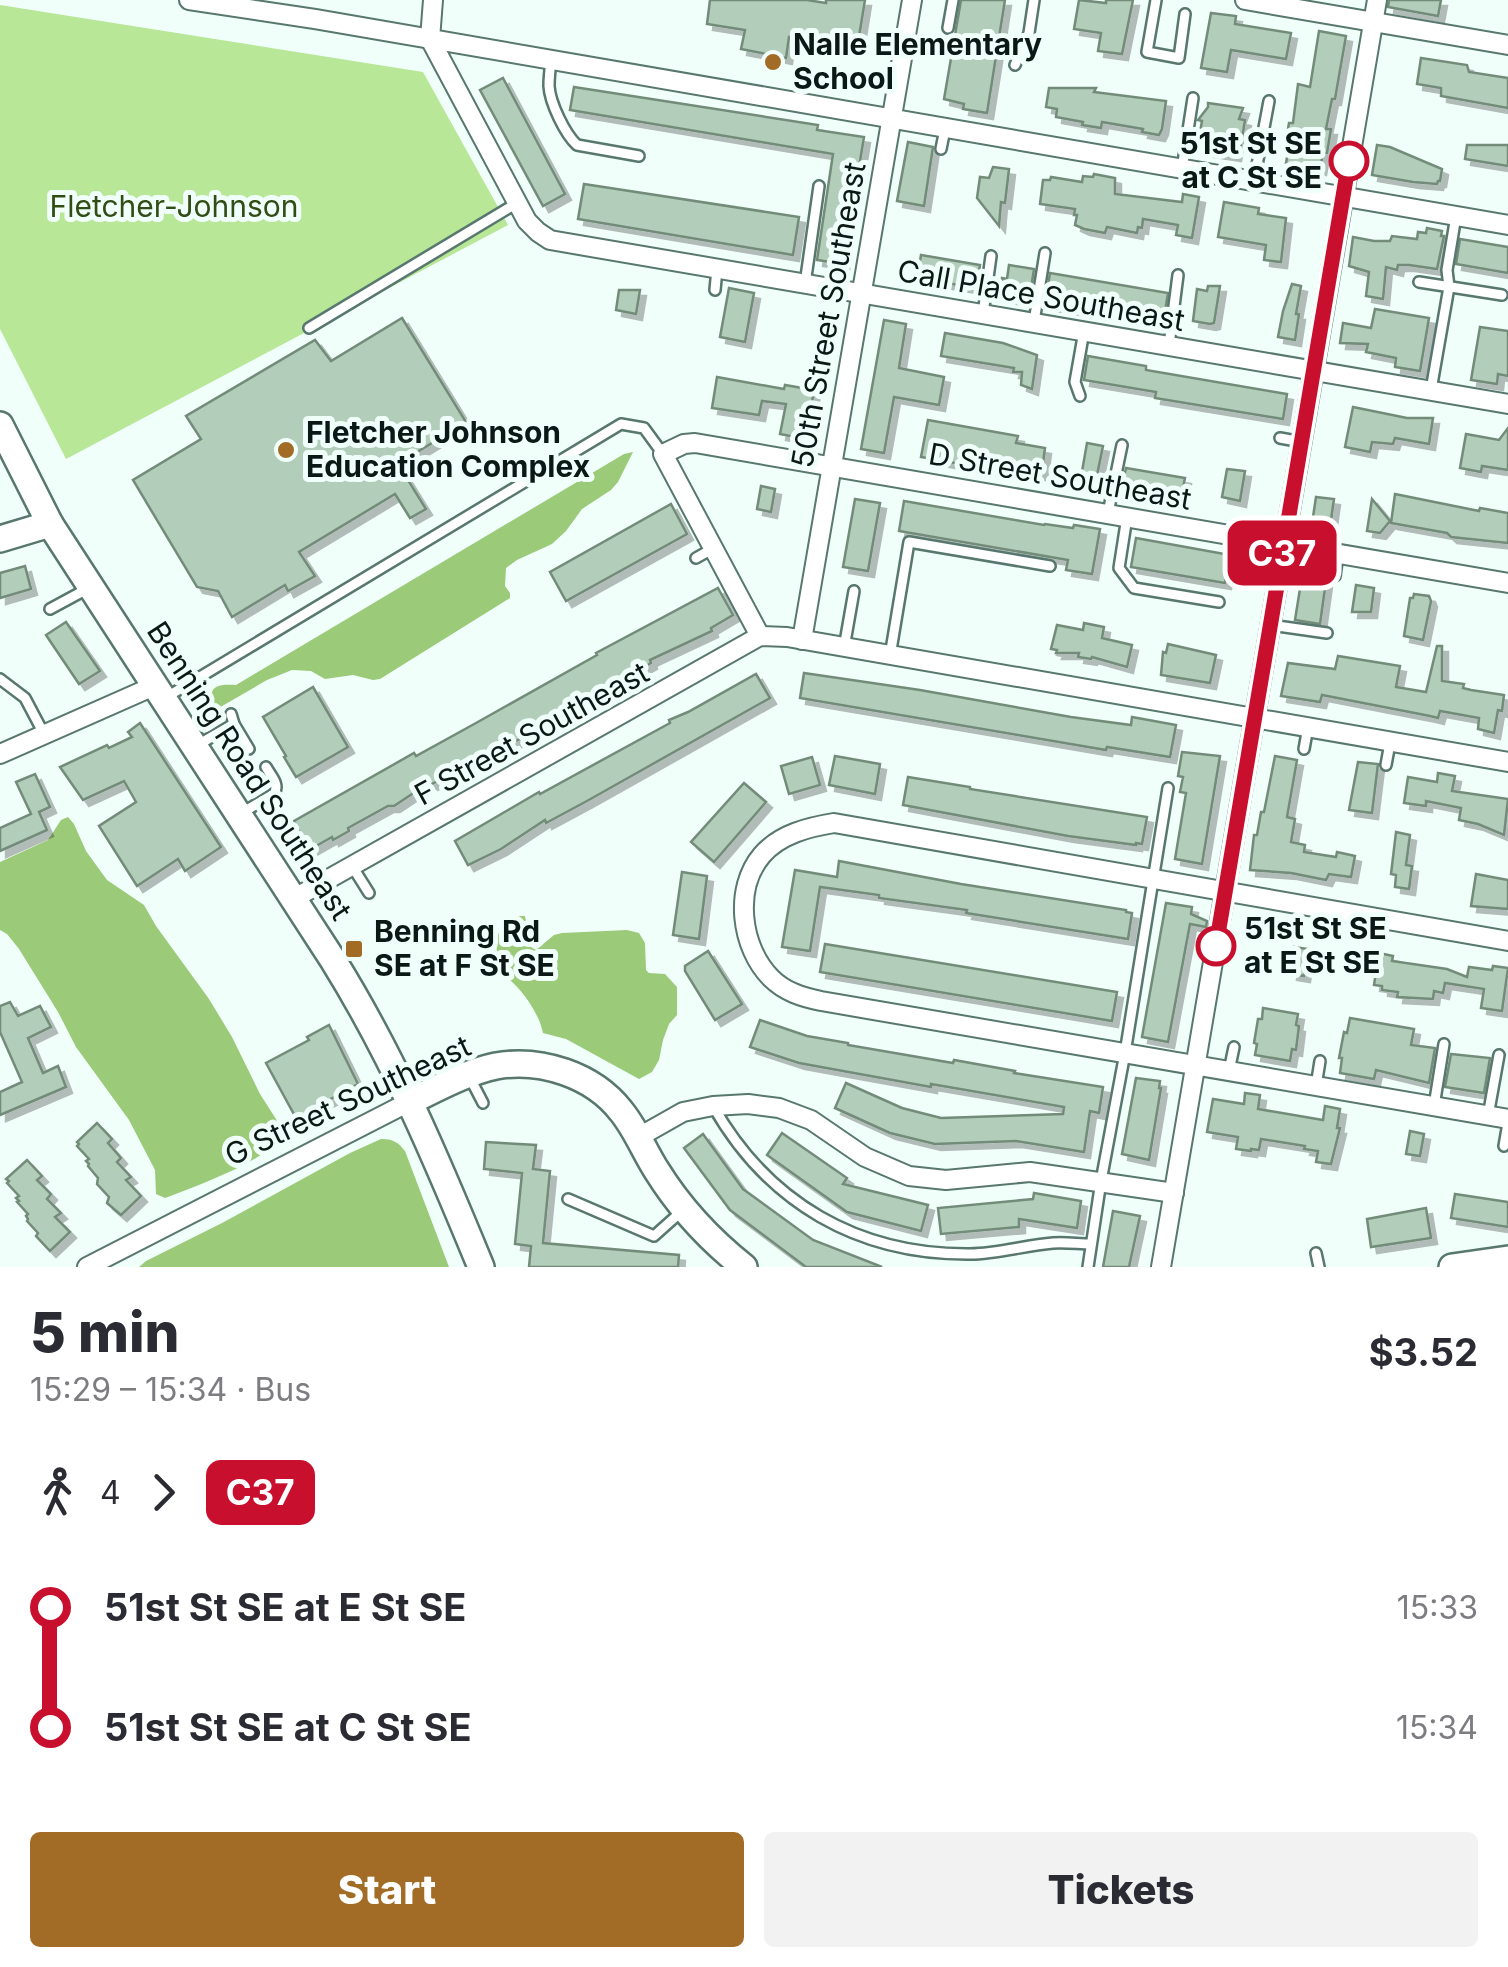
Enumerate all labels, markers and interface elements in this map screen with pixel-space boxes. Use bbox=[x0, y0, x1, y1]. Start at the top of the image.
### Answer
place label: Nalle Elementary School bbox=[793, 26, 1042, 96]
marker: Nalle Elementary School bbox=[762, 51, 784, 73]
place label: 51st St SE at C St SE bbox=[1179, 125, 1322, 195]
marker: 51st St SE at C St SE bbox=[1330, 142, 1368, 180]
street label: 50th Street Southeast bbox=[783, 159, 873, 470]
park label: Fletcher-Johnson bbox=[49, 188, 299, 224]
street label: Call Place Southeast bbox=[895, 252, 1188, 338]
place label: Fletcher Johnson Education Complex bbox=[306, 414, 590, 484]
street label: D Street Southeast bbox=[926, 435, 1194, 517]
marker: Fletcher Johnson Education Complex bbox=[275, 439, 297, 461]
line badge: C37 bbox=[1224, 520, 1340, 586]
text: C37 bbox=[1248, 532, 1316, 574]
street label: Benning Road Southeast bbox=[140, 615, 360, 926]
street label: F Street Southeast bbox=[408, 654, 655, 812]
place label: 51st St SE at E St SE bbox=[1244, 910, 1387, 980]
place label: Benning Rd SE at F St SE bbox=[374, 913, 555, 983]
marker: 51st St SE at E St SE bbox=[1197, 927, 1235, 965]
marker: Benning Rd SE at F St SE bbox=[343, 938, 365, 960]
street label: G Street Southeast bbox=[219, 1027, 476, 1173]
text: 5 min bbox=[30, 1299, 179, 1365]
text: $3.52 bbox=[1369, 1329, 1478, 1375]
text: 15:29 – 15:34 · Bus bbox=[30, 1370, 311, 1409]
icon: walk bbox=[30, 1465, 85, 1520]
icon: forward bbox=[136, 1465, 191, 1520]
text: C37 bbox=[226, 1471, 295, 1513]
text: 4 bbox=[100, 1473, 121, 1512]
text: 51st St SE at E St SE bbox=[104, 1584, 466, 1630]
text: 15:33 bbox=[1397, 1588, 1478, 1627]
text: 51st St SE at C St SE bbox=[104, 1704, 471, 1750]
text: 15:34 bbox=[1396, 1708, 1478, 1747]
button: Start bbox=[30, 1832, 744, 1947]
button: Tickets bbox=[764, 1832, 1478, 1947]

